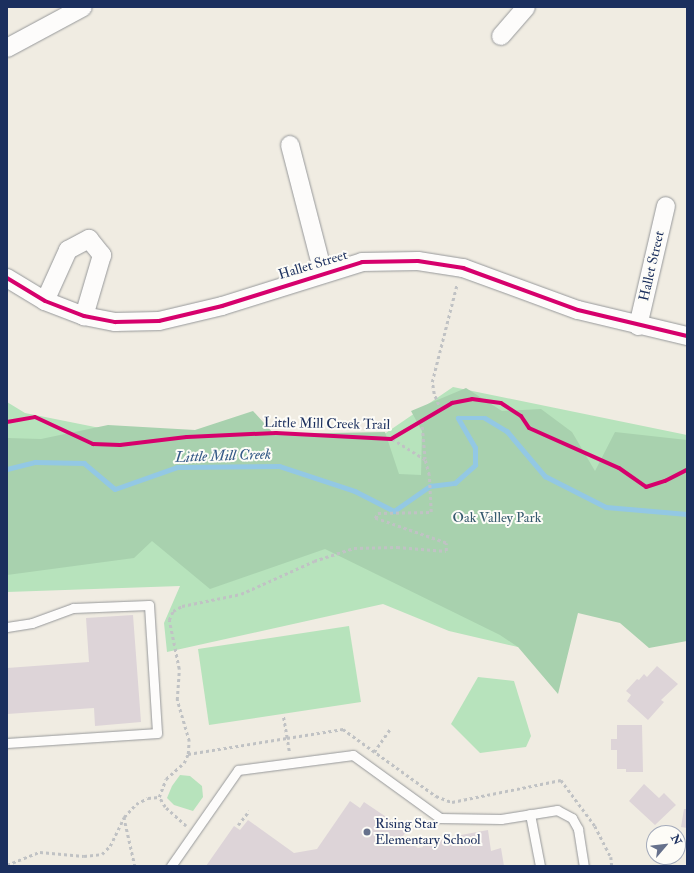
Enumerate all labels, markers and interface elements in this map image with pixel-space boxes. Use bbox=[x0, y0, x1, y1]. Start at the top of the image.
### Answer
street label: Hallet Street bbox=[636, 229, 668, 303]
street label: Hallet Street bbox=[276, 247, 350, 283]
street label: Little Mill Creek Trail bbox=[264, 414, 390, 434]
water label: Little Mill Creek bbox=[175, 445, 271, 467]
park label: Oak Valley Park bbox=[453, 510, 541, 526]
place label: Rising Star Elementary School bbox=[375, 816, 481, 848]
north arrow bbox=[646, 825, 686, 865]
marker: Rising Star Elementary School bbox=[362, 827, 372, 837]
text: N bbox=[668, 832, 684, 847]

